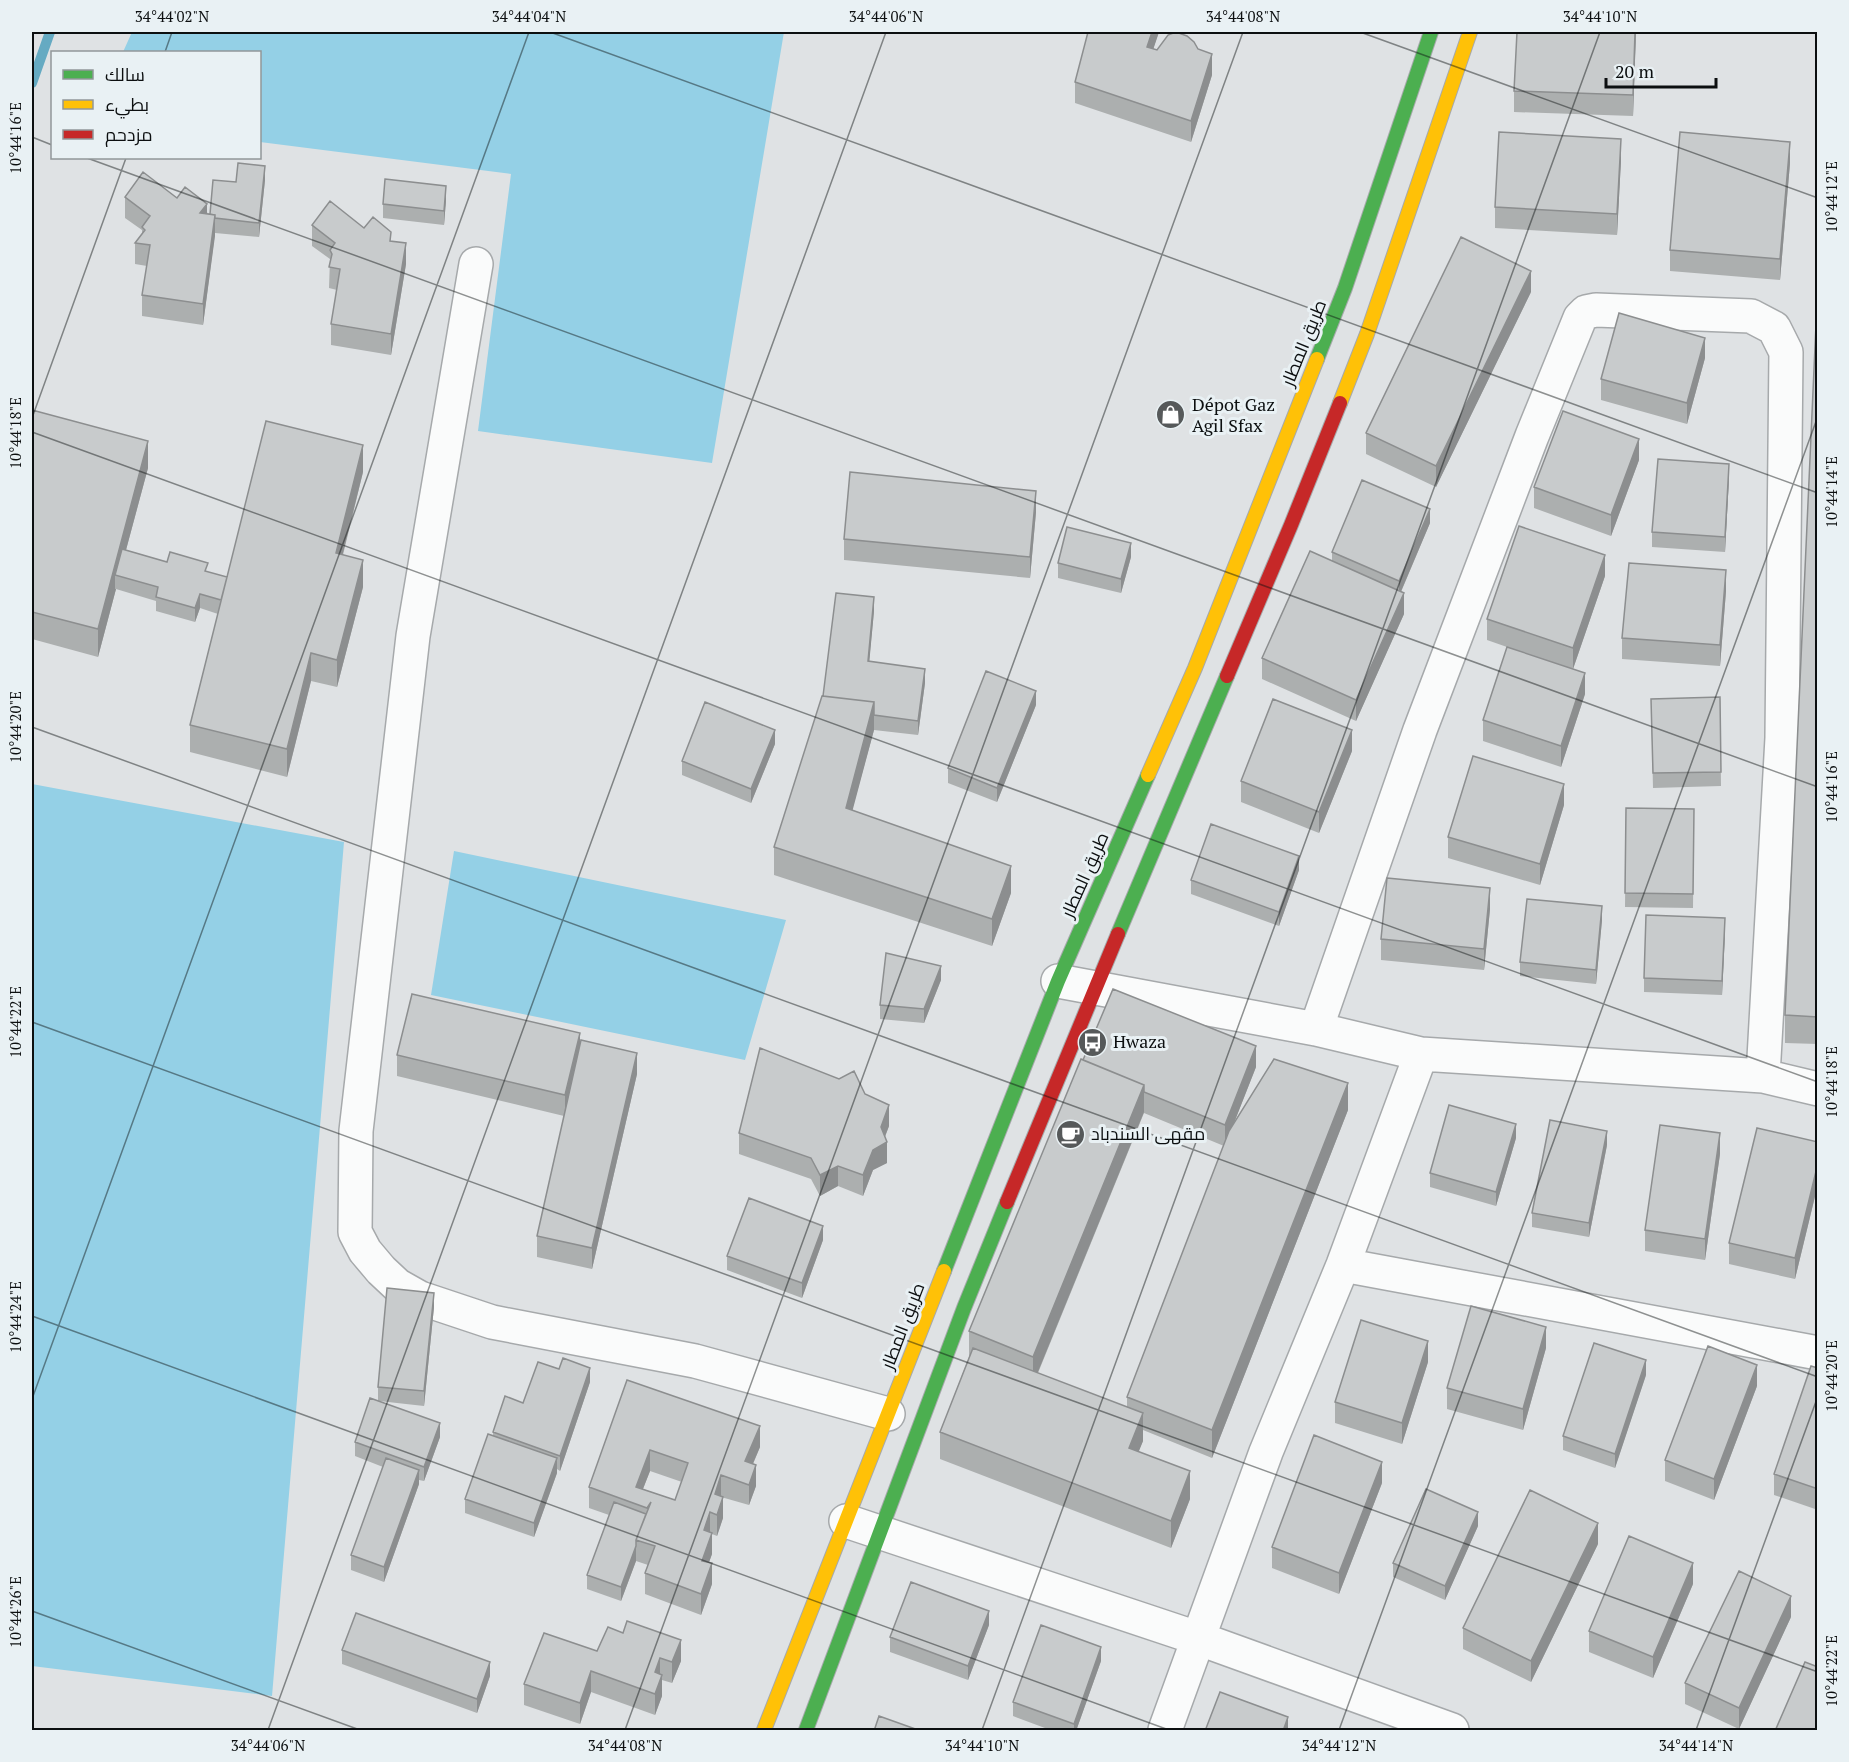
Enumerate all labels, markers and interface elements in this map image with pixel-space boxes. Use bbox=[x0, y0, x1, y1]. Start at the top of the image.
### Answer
text: 34°44'02"N bbox=[135, 6, 209, 26]
text: 34°44'04"N bbox=[492, 6, 566, 26]
text: 34°44'06"N bbox=[849, 6, 923, 26]
text: 34°44'08"N bbox=[1206, 6, 1280, 26]
text: 34°44'10"N bbox=[1563, 6, 1637, 26]
legend bbox=[51, 51, 261, 159]
scale bar bbox=[1606, 51, 1716, 89]
text: 20 m bbox=[1615, 59, 1655, 83]
text: سالك bbox=[105, 62, 145, 86]
text: بطيء bbox=[105, 92, 149, 119]
text: 10°44'16"E bbox=[5, 102, 25, 174]
text: مزدحم bbox=[105, 122, 153, 147]
text: 10°44'12"E bbox=[1821, 161, 1841, 233]
street label: طريق المطار bbox=[1275, 296, 1332, 391]
place label: Dépot Gaz Agil Sfax bbox=[1192, 392, 1275, 437]
text: 10°44'18"E bbox=[5, 397, 25, 469]
shop icon: Dépot Gaz Agil Sfax bbox=[1155, 399, 1187, 431]
text: 10°44'14"E bbox=[1821, 456, 1841, 528]
text: 10°44'20"E bbox=[5, 691, 25, 763]
text: 10°44'16"E bbox=[1821, 751, 1841, 823]
street label: طريق المطار bbox=[1054, 828, 1114, 922]
text: 10°44'22"E bbox=[5, 986, 25, 1058]
bus stop icon: Hwaza bbox=[1076, 1026, 1108, 1058]
place label: Hwaza bbox=[1113, 1029, 1166, 1053]
text: 10°44'18"E bbox=[1821, 1046, 1841, 1118]
cafe icon: مقهى السندباد bbox=[1054, 1118, 1086, 1150]
place label: مقهى السندباد bbox=[1091, 1121, 1205, 1145]
street label: طريق المطار bbox=[874, 1279, 931, 1374]
text: 10°44'24"E bbox=[5, 1281, 25, 1353]
text: 10°44'20"E bbox=[1821, 1340, 1841, 1412]
text: 10°44'26"E bbox=[5, 1576, 25, 1648]
text: 10°44'22"E bbox=[1821, 1635, 1841, 1707]
text: 34°44'06"N bbox=[231, 1735, 305, 1755]
text: 34°44'08"N bbox=[588, 1735, 662, 1755]
text: 34°44'10"N bbox=[945, 1735, 1019, 1755]
text: 34°44'12"N bbox=[1302, 1735, 1376, 1755]
text: 34°44'14"N bbox=[1659, 1735, 1733, 1755]

